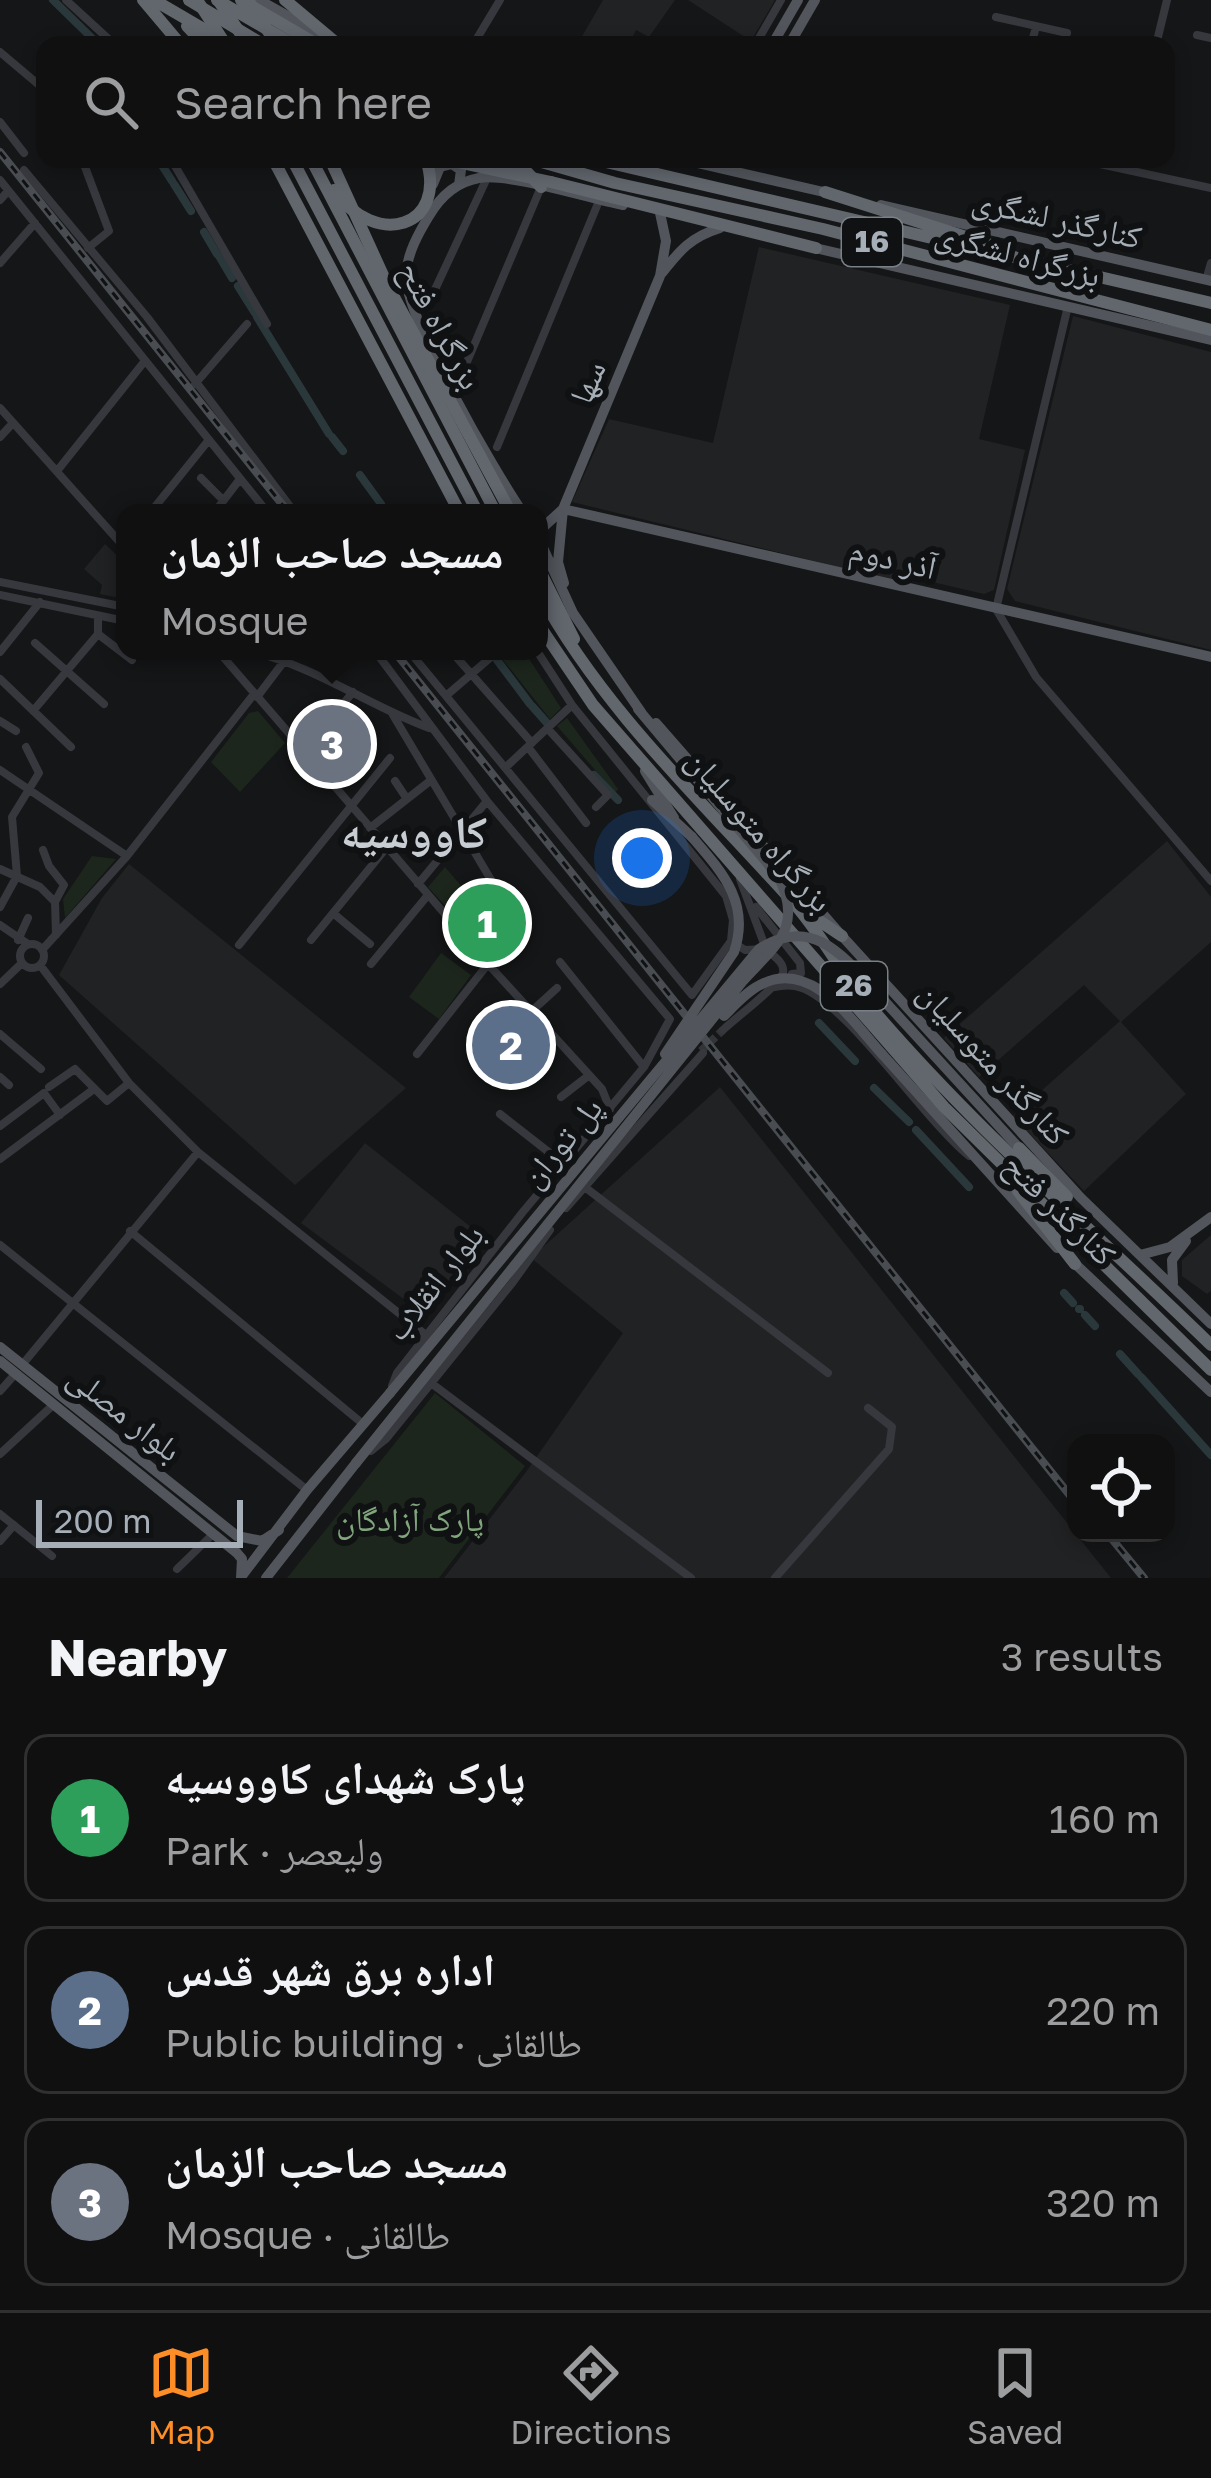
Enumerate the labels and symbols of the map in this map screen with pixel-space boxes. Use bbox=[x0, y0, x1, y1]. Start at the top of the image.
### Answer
street label: کنارگذر لشگری bbox=[968, 179, 1146, 258]
street label: بزرگراه لشگری bbox=[931, 213, 1105, 296]
road number: 16 bbox=[842, 218, 902, 266]
street label: بزرگراه فتح bbox=[389, 254, 491, 397]
street label: سها bbox=[560, 355, 613, 409]
street label: آذر دوم bbox=[845, 529, 942, 590]
pin: 3 bbox=[293, 699, 371, 789]
street label: بزرگراه متوسلیان bbox=[677, 740, 842, 921]
district label: کاووسیه bbox=[341, 804, 487, 858]
your location bbox=[612, 828, 672, 888]
pin: 1 bbox=[448, 878, 526, 968]
road number: 26 bbox=[821, 962, 887, 1010]
street label: کنارگذر متوسلیان bbox=[909, 973, 1078, 1154]
pin: 2 bbox=[472, 1000, 550, 1090]
street label: پل توران bbox=[512, 1089, 611, 1196]
street label: کنارگذر فتح bbox=[994, 1144, 1125, 1275]
street label: بلوار انقلاب bbox=[376, 1216, 491, 1348]
street label: بلوار مصلی bbox=[60, 1356, 190, 1470]
scale bar bbox=[36, 1494, 243, 1547]
park label: پارک آزادگان bbox=[336, 1499, 484, 1540]

